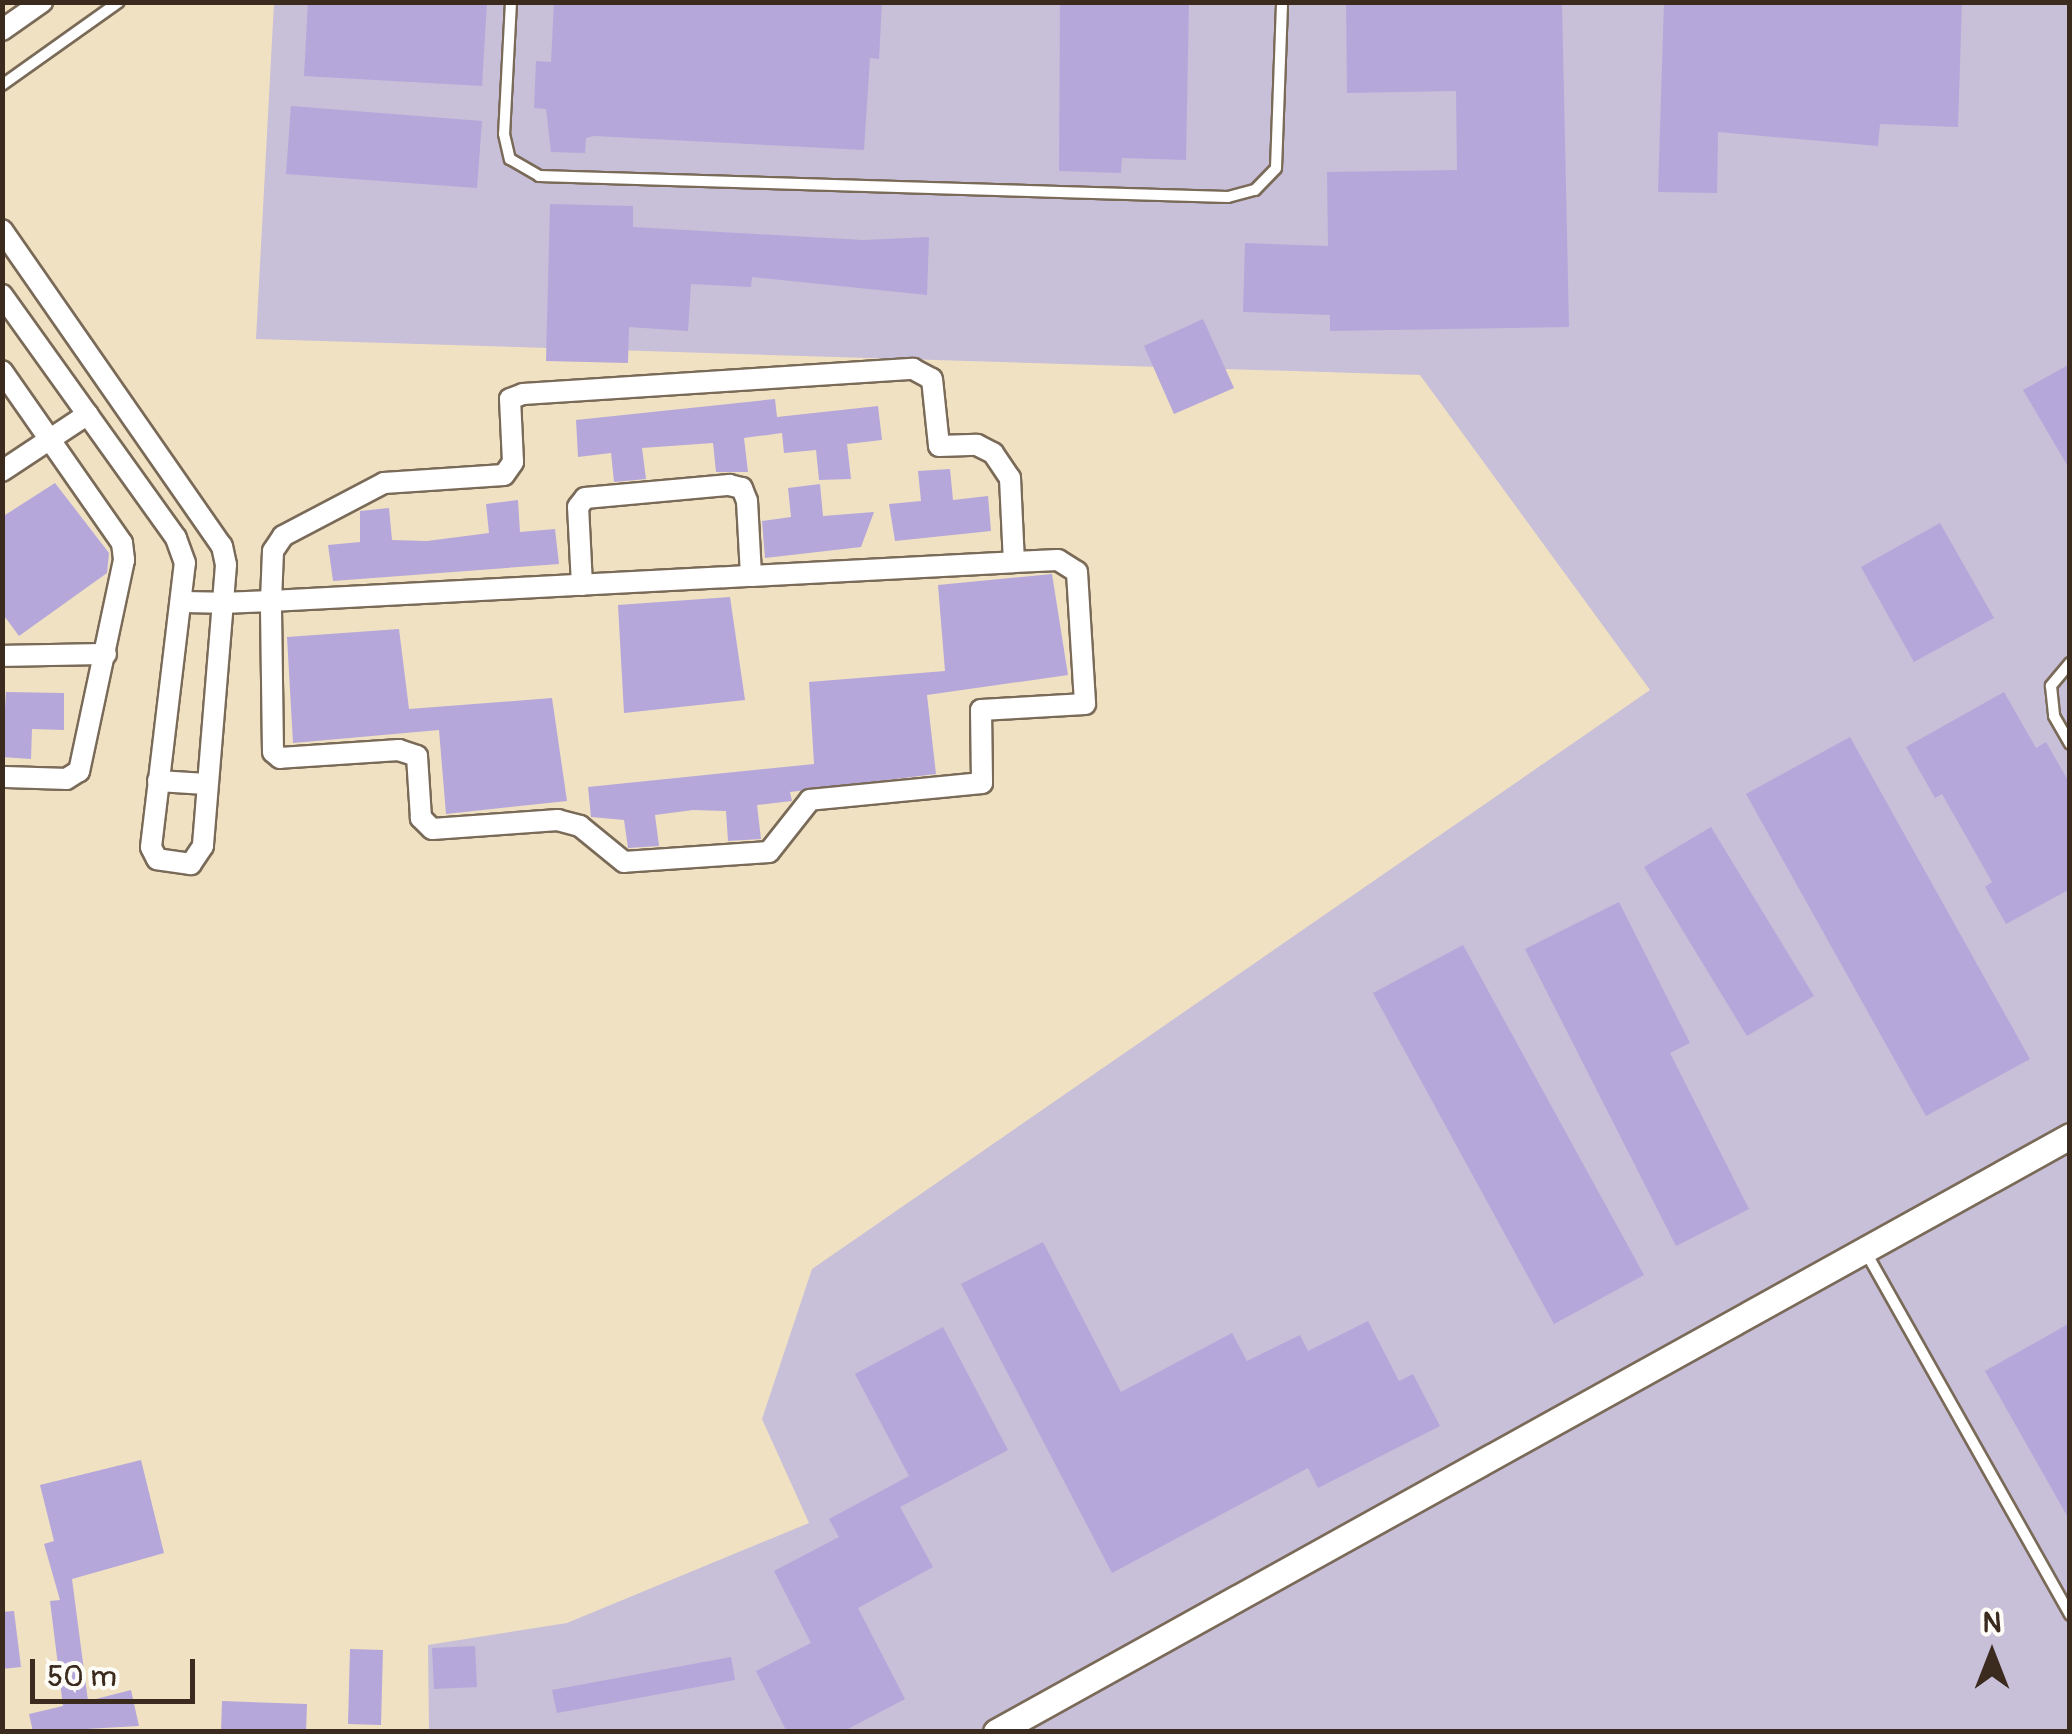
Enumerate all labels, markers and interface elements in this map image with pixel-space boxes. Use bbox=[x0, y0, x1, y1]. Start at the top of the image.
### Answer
north arrow bbox=[1942, 1604, 2042, 1704]
text: N bbox=[1983, 1606, 2001, 1641]
scale bar bbox=[35, 1639, 200, 1701]
text: 50 m bbox=[47, 1658, 117, 1695]

